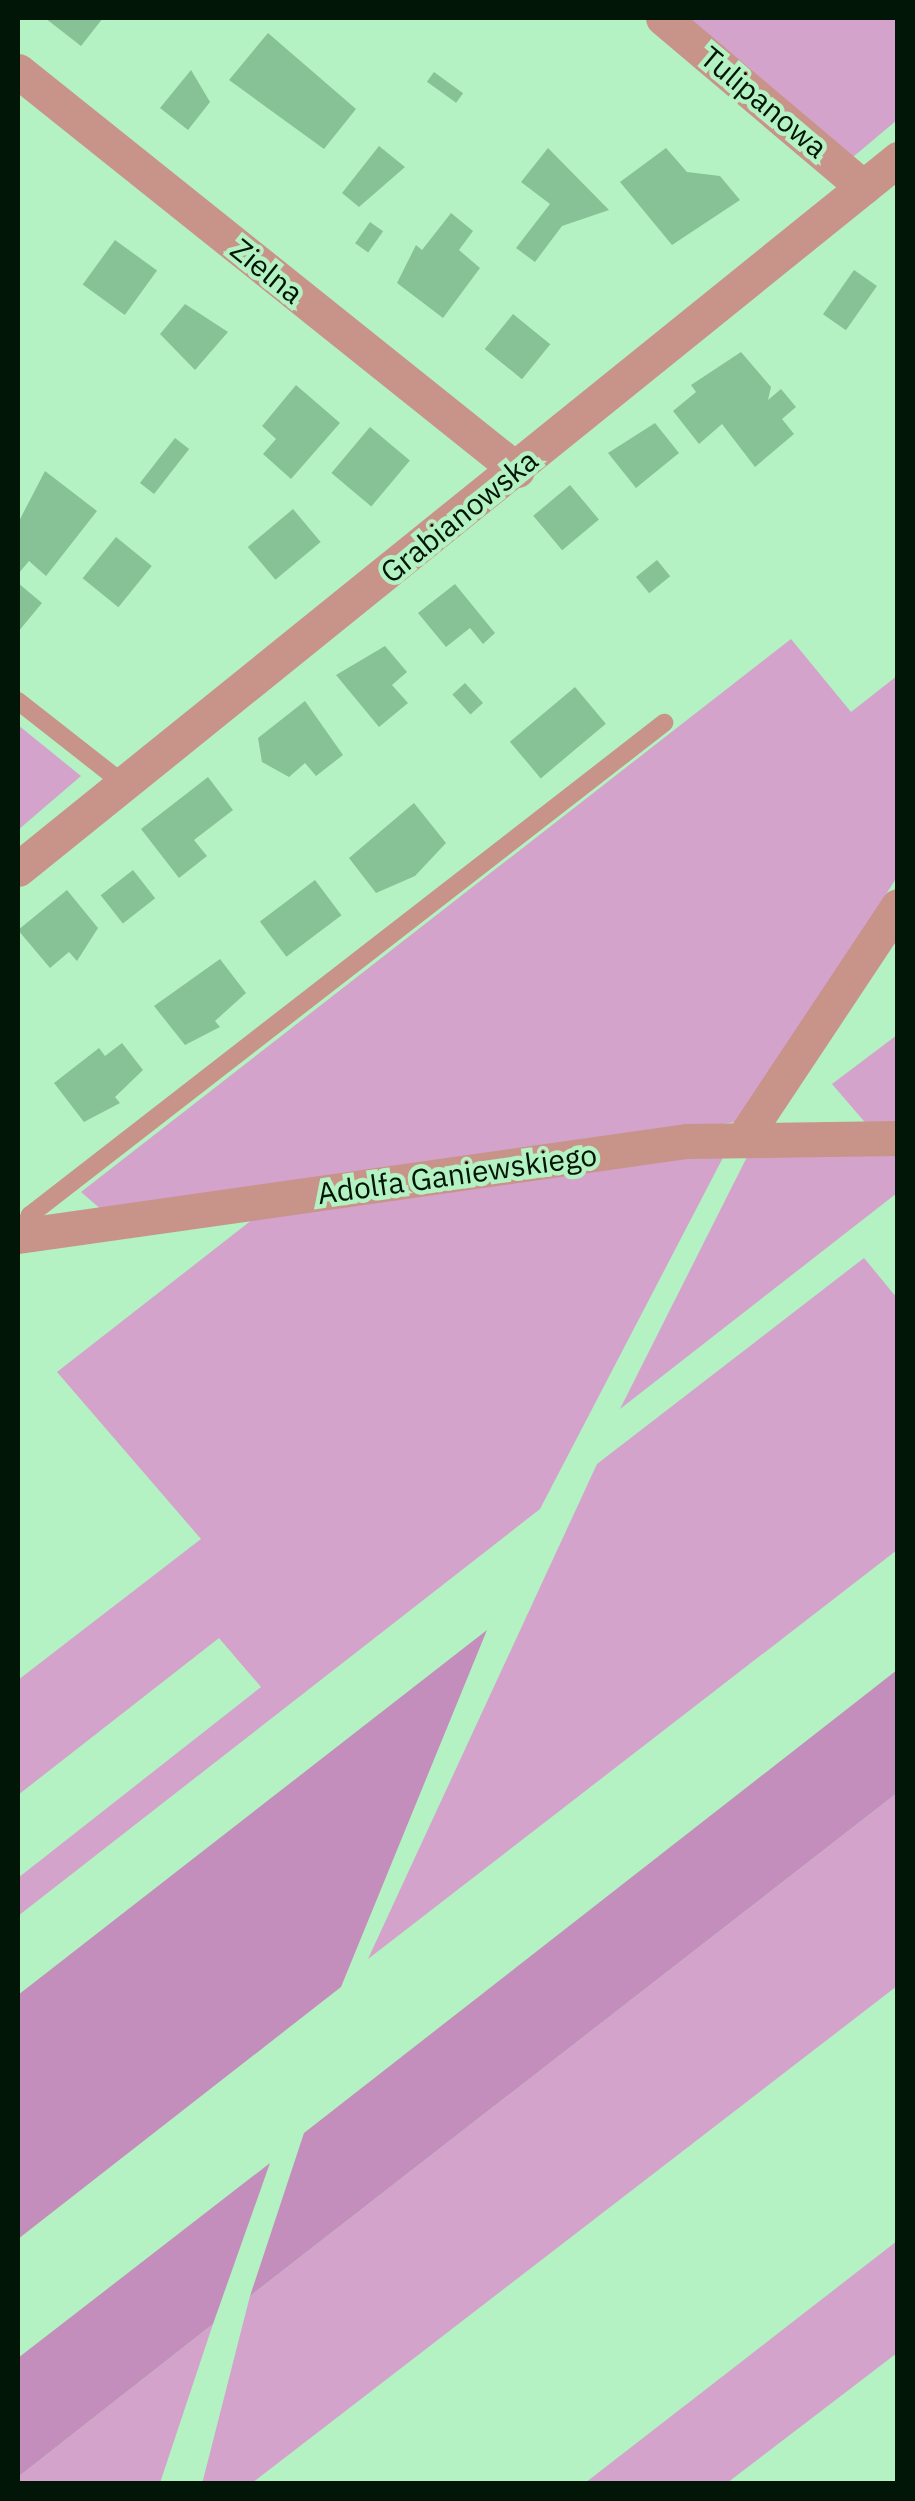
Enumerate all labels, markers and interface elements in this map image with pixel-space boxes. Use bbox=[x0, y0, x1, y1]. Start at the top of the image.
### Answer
street label: Tulipanowa bbox=[693, 39, 835, 165]
street label: Zielna bbox=[224, 231, 310, 311]
street label: Grabianowska bbox=[373, 442, 545, 590]
street label: Adolfa Ganiewskiego bbox=[315, 1137, 599, 1211]

